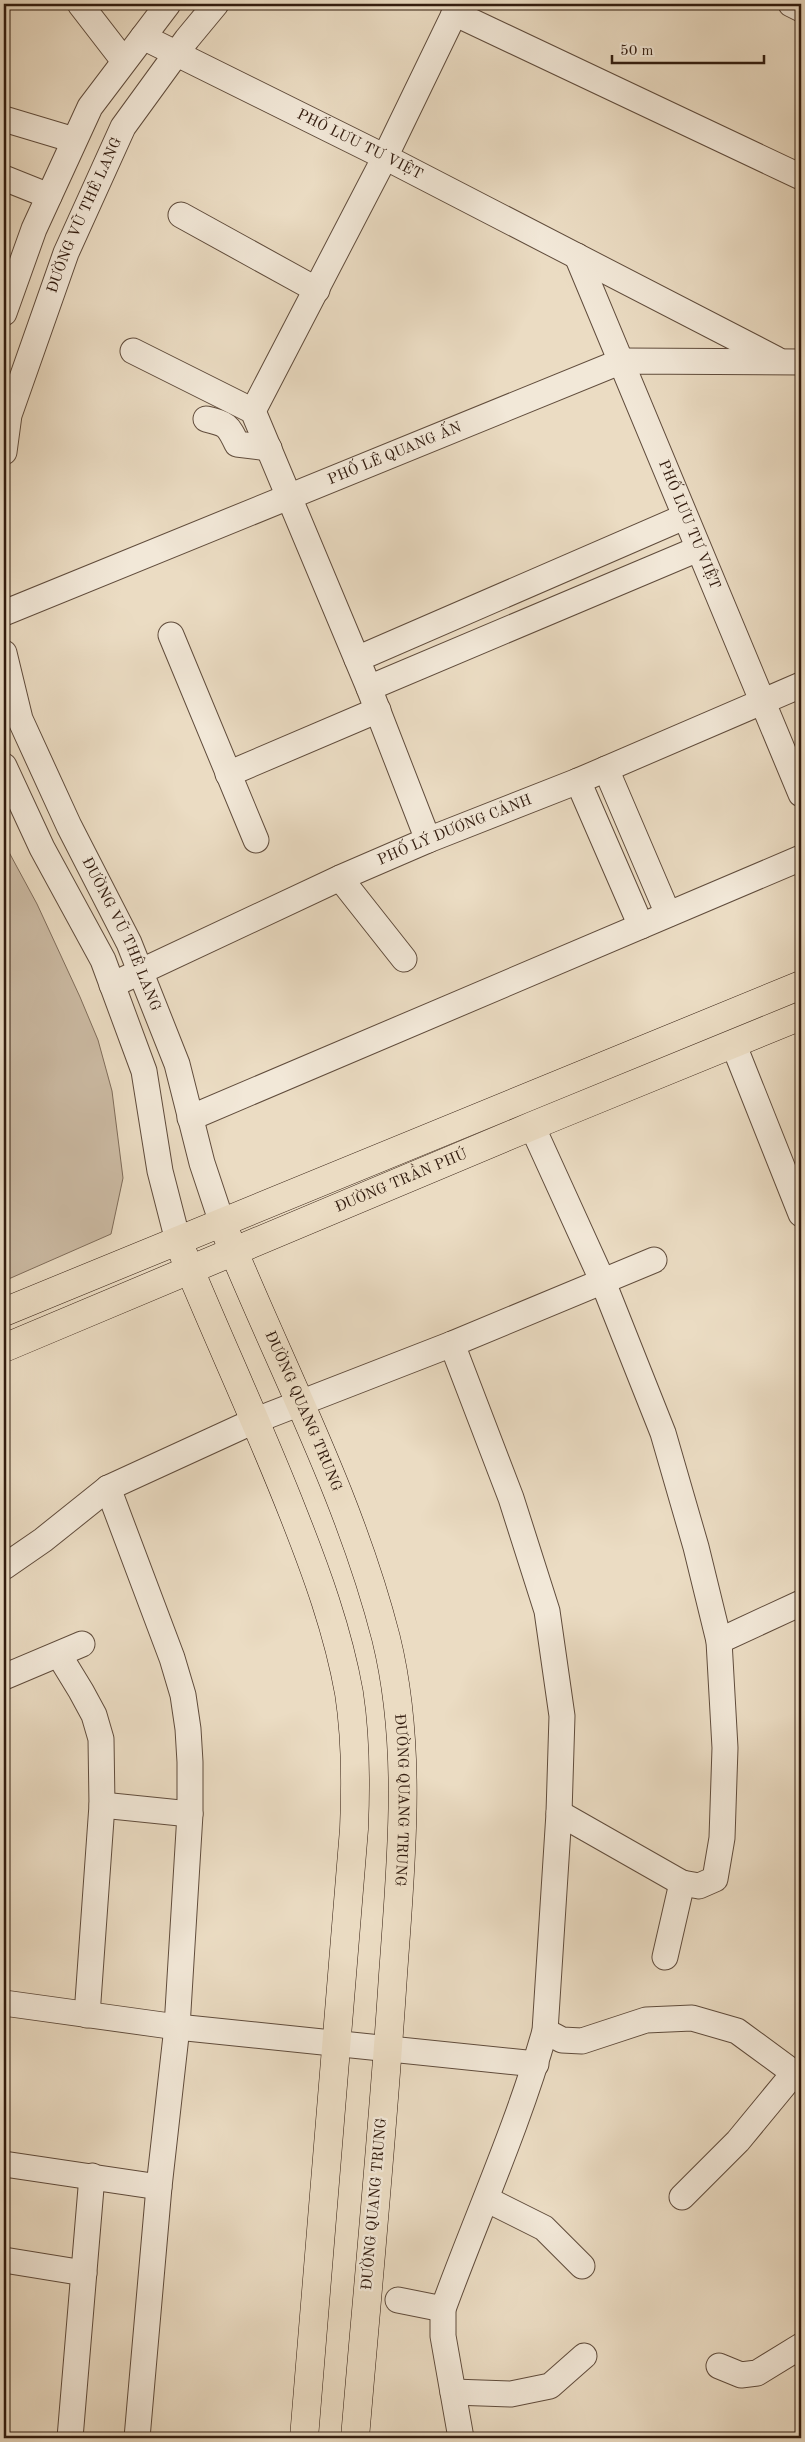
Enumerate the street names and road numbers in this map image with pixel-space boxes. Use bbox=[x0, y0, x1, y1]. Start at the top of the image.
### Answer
street label: PHỐ LƯU TƯ VIỆT bbox=[294, 107, 425, 183]
street label: ĐƯỜNG VŨ THÊ LANG bbox=[45, 135, 125, 295]
street label: PHỐ LÊ QUANG ẤN bbox=[326, 419, 464, 488]
street label: PHỐ LƯU TƯ VIỆT bbox=[655, 458, 722, 592]
street label: PHỐ LÝ DƯƠNG CẢNH bbox=[375, 792, 534, 868]
street label: ĐƯỜNG VŨ THÊ LANG bbox=[79, 855, 163, 1014]
street label: ĐƯỜNG TRẦN PHÚ bbox=[333, 1143, 470, 1215]
street label: ĐƯỜNG QUANG TRUNG bbox=[262, 1329, 344, 1494]
street label: ĐƯỜNG QUANG TRUNG bbox=[391, 1713, 413, 1887]
street label: ĐƯỜNG QUANG TRUNG bbox=[356, 2117, 390, 2291]

